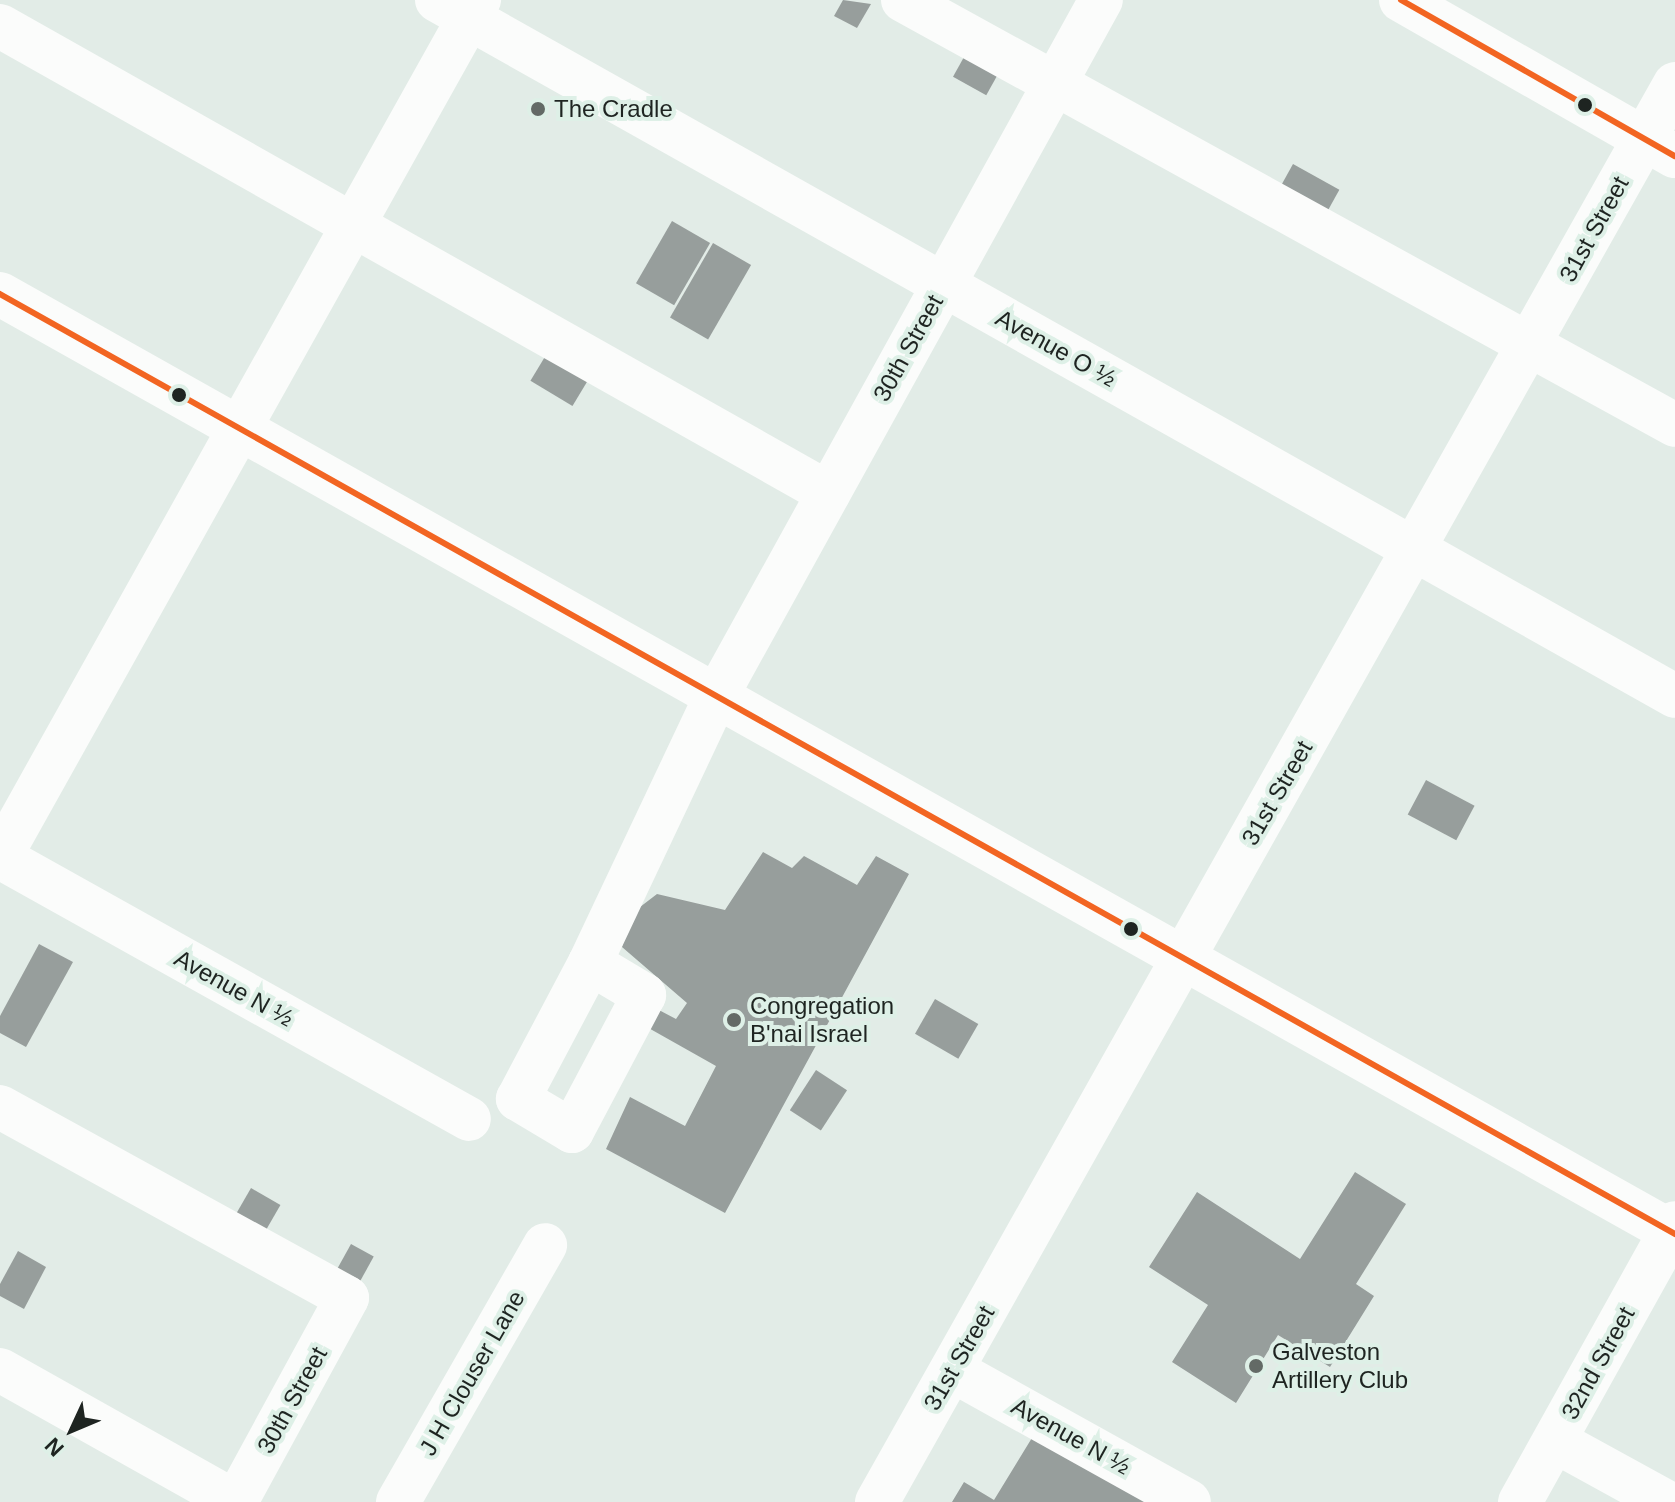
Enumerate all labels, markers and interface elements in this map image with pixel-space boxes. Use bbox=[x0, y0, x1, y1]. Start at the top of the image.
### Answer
place label: The Cradle bbox=[554, 95, 673, 123]
unlabelled marker bbox=[1577, 97, 1593, 113]
marker: The Cradle bbox=[529, 100, 547, 118]
street label: 31st Street bbox=[1553, 171, 1635, 287]
street label: 30th Street bbox=[867, 290, 949, 406]
street label: Avenue O ½ bbox=[991, 303, 1121, 393]
unlabelled marker bbox=[171, 387, 187, 403]
street label: 31st Street bbox=[1236, 736, 1318, 850]
unlabelled marker bbox=[1123, 921, 1139, 937]
street label: Avenue N ½ bbox=[169, 943, 299, 1033]
place label: Congregation B'nai Israel bbox=[750, 992, 894, 1048]
marker: Congregation B'nai Israel bbox=[725, 1011, 743, 1029]
street label: J H Clouser Lane bbox=[413, 1286, 531, 1460]
street label: 31st Street bbox=[918, 1301, 1000, 1415]
street label: 32nd Street bbox=[1555, 1302, 1641, 1424]
place label: Galveston Artillery Club bbox=[1272, 1338, 1408, 1394]
street label: 30th Street bbox=[251, 1342, 333, 1458]
marker: Galveston Artillery Club bbox=[1247, 1357, 1265, 1375]
north arrow bbox=[32, 1390, 112, 1470]
street label: Avenue N ½ bbox=[1006, 1391, 1136, 1481]
text: N bbox=[40, 1433, 69, 1461]

